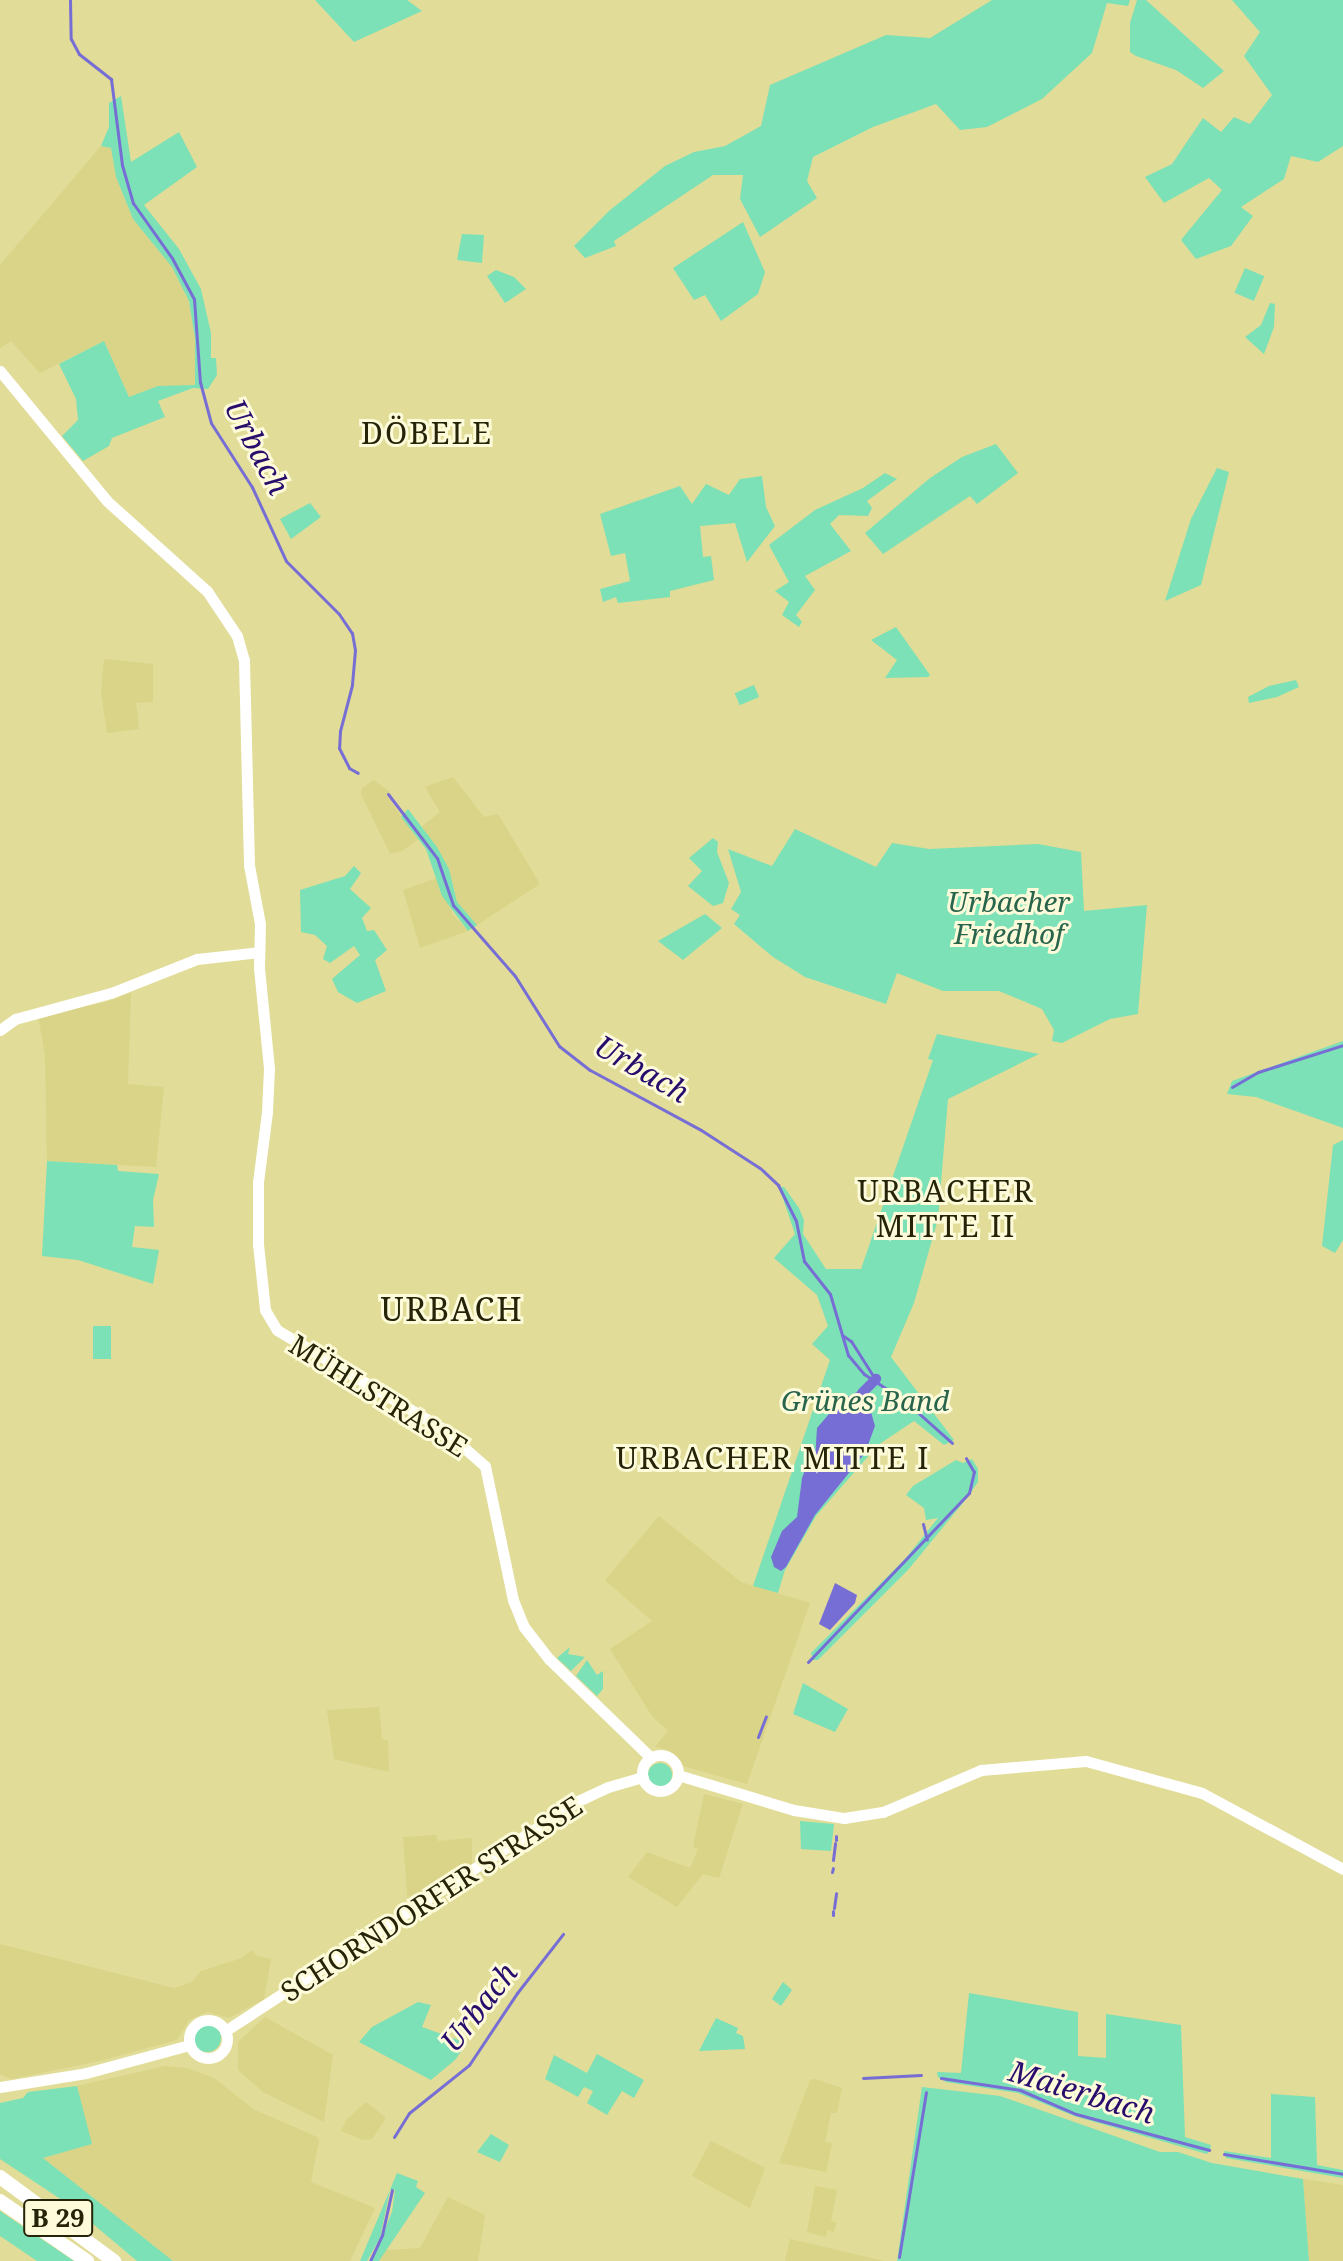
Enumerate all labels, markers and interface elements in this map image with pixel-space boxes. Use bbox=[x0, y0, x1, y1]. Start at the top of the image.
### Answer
water label: Urbach bbox=[217, 393, 297, 501]
district label: DÖBELE bbox=[361, 415, 493, 451]
park label: Urbacher Friedhof bbox=[948, 884, 1070, 950]
water label: Urbach bbox=[589, 1028, 695, 1110]
district label: URBACHER MITTE II bbox=[857, 1173, 1035, 1244]
district label: URBACH bbox=[380, 1290, 524, 1328]
street label: MÜHLSTRASSE bbox=[284, 1327, 474, 1463]
park label: Grünes Band bbox=[781, 1383, 949, 1417]
district label: URBACHER MITTE I bbox=[616, 1440, 930, 1476]
street label: SCHORNDORFER STRASSE bbox=[274, 1788, 588, 2008]
water label: Urbach bbox=[433, 1955, 525, 2059]
water label: Maierbach bbox=[1005, 2053, 1159, 2131]
road number: B 29 bbox=[22, 2196, 94, 2240]

